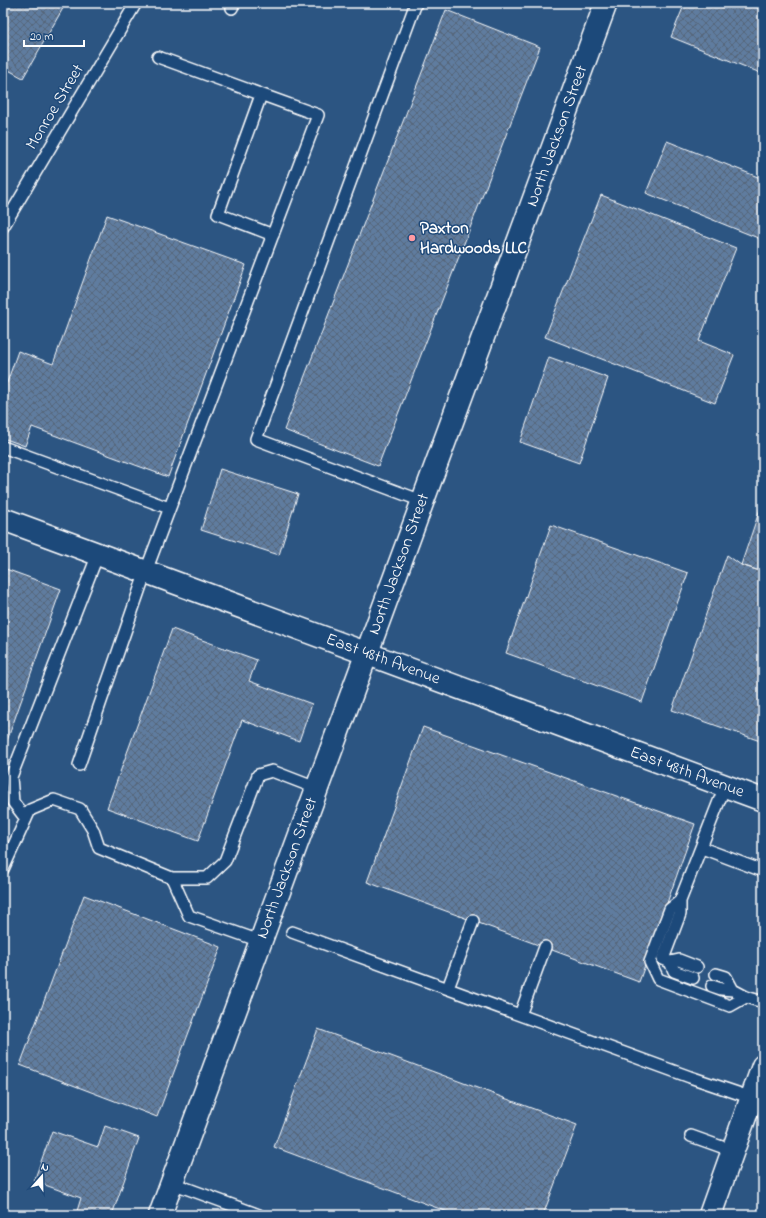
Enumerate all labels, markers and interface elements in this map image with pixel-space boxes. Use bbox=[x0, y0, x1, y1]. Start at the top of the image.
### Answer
scale bar bbox=[24, 22, 84, 48]
text: 20 m bbox=[30, 28, 53, 46]
street label: Monroe Street bbox=[19, 59, 91, 155]
street label: North Jackson Street bbox=[520, 61, 594, 210]
place label: Paxton Hardwoods LLC bbox=[420, 216, 528, 261]
marker: Paxton Hardwoods LLC bbox=[407, 233, 417, 243]
street label: North Jackson Street bbox=[362, 489, 436, 638]
street label: East 48th Avenue bbox=[322, 627, 444, 691]
street label: East 48th Avenue bbox=[626, 740, 748, 804]
street label: North Jackson Street bbox=[250, 793, 324, 942]
north arrow bbox=[22, 1156, 62, 1196]
text: N bbox=[39, 1159, 51, 1176]

